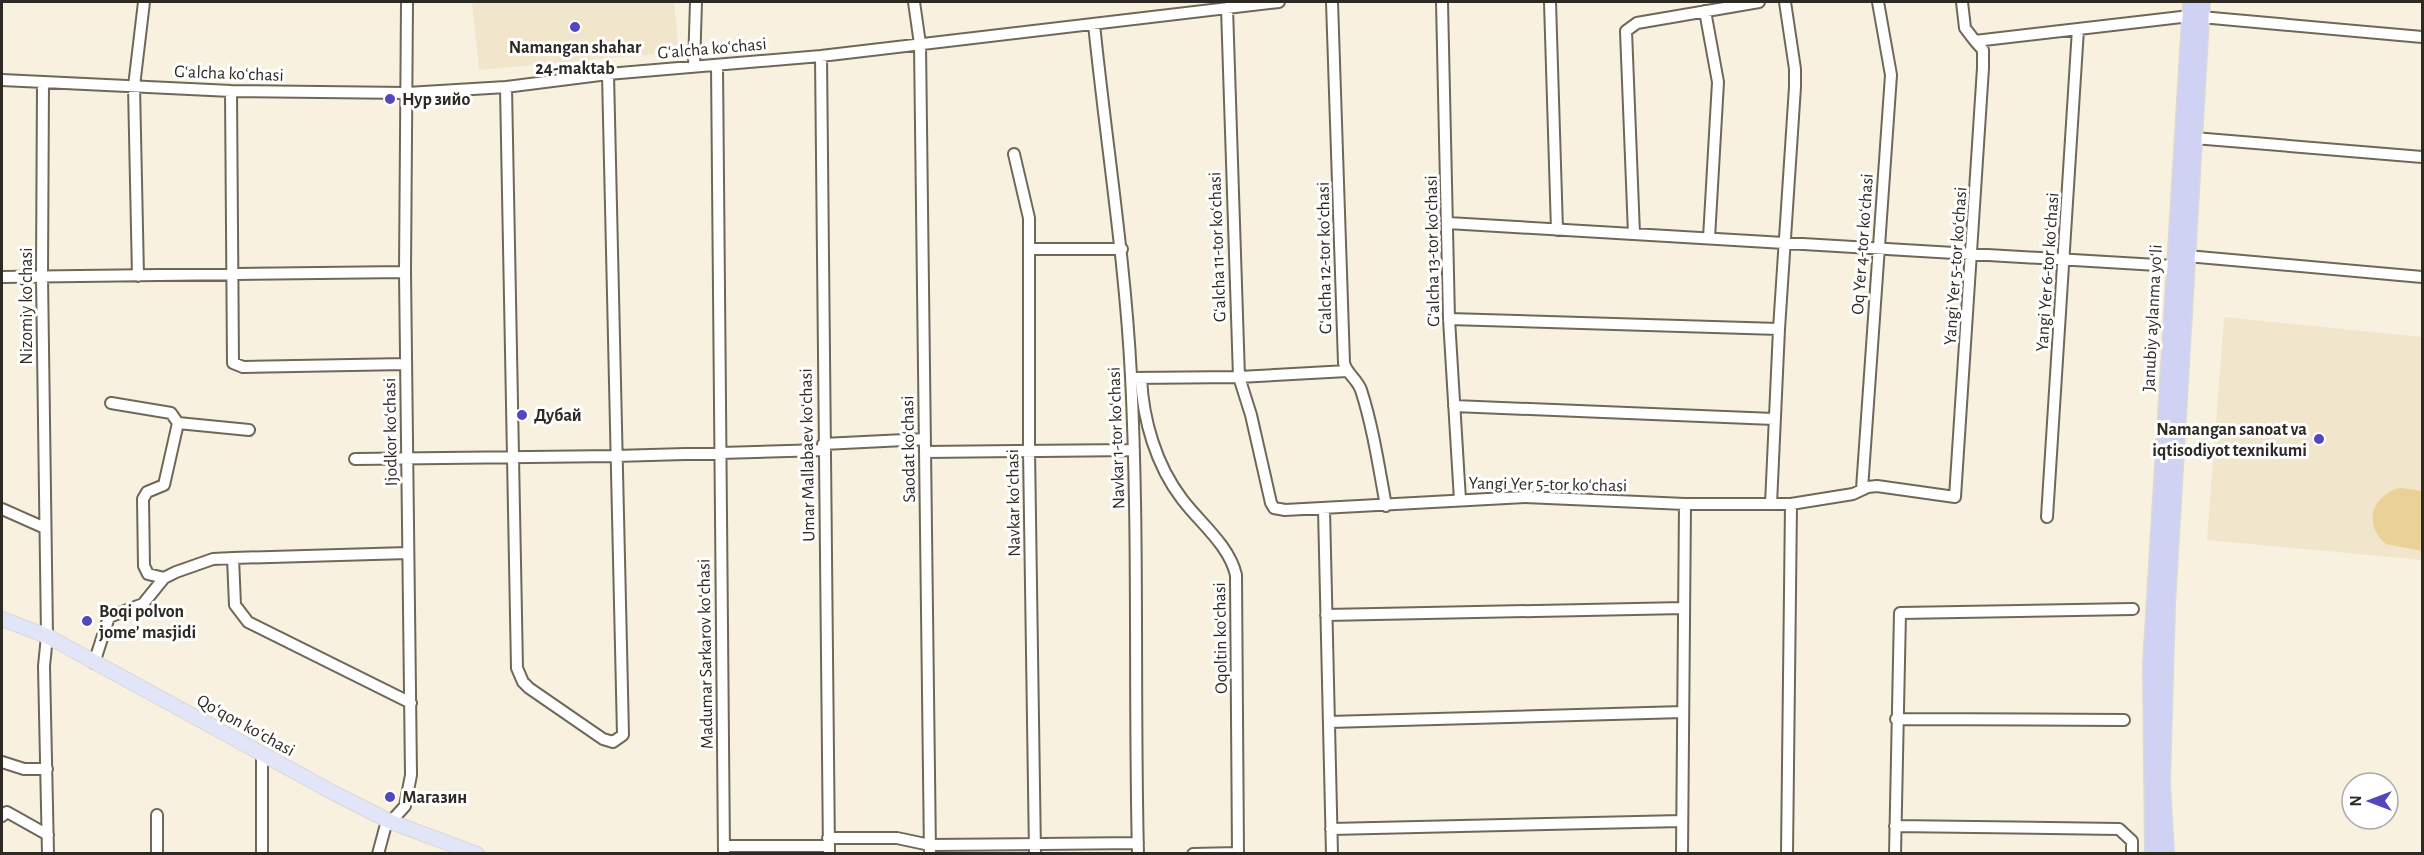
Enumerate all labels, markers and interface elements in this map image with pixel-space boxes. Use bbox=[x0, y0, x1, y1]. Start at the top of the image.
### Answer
marker: Namangan shahar 24-maktab bbox=[568, 20, 582, 34]
street label: Gʻalcha koʻchasi bbox=[657, 35, 767, 63]
place label: Namangan shahar 24-maktab bbox=[509, 39, 642, 78]
street label: Gʻalcha koʻchasi bbox=[174, 63, 284, 85]
place label: Нур зийо bbox=[402, 91, 470, 109]
marker: Нур зийо bbox=[383, 92, 397, 106]
street label: Gʻalcha 11-tor koʻchasi bbox=[1206, 172, 1230, 322]
street label: Oq Yer 4-tor koʻchasi bbox=[1849, 173, 1877, 315]
street label: Gʻalcha 13-tor koʻchasi bbox=[1423, 175, 1443, 327]
street label: Gʻalcha 12-tor koʻchasi bbox=[1315, 182, 1335, 334]
street label: Yangi Yer 5-tor koʻchasi bbox=[1941, 186, 1971, 346]
street label: Yangi Yer 6-tor koʻchasi bbox=[2033, 192, 2063, 352]
street label: Janubiy aylanma yoʻli bbox=[2140, 244, 2166, 392]
street label: Nizomiy koʻchasi bbox=[18, 247, 36, 365]
street label: Navkar 1-tor koʻchasi bbox=[1106, 366, 1128, 509]
street label: Umar Mallabaev koʻchasi bbox=[797, 368, 819, 542]
street label: Ijodkor koʻchasi bbox=[381, 378, 401, 486]
street label: Saodat koʻchasi bbox=[899, 395, 919, 503]
place label: Дубай bbox=[534, 407, 582, 425]
marker: Дубай bbox=[515, 408, 529, 422]
place label: Namangan sanoat va iqtisodiyot texnikumi bbox=[2152, 421, 2307, 460]
marker: Namangan sanoat va iqtisodiyot texnikumi bbox=[2312, 432, 2326, 446]
street label: Navkar koʻchasi bbox=[1004, 449, 1024, 557]
street label: Yangi Yer 5-tor koʻchasi bbox=[1469, 475, 1627, 495]
street label: Madumar Sarkarov koʻchasi bbox=[695, 559, 717, 749]
street label: Oqoltin koʻchasi bbox=[1211, 582, 1231, 694]
place label: Boqi polvon jome’ masjidi bbox=[99, 603, 196, 642]
marker: Boqi polvon jome’ masjidi bbox=[80, 614, 94, 628]
street label: Qoʻqon koʻchasi bbox=[194, 692, 297, 760]
north arrow bbox=[2340, 771, 2400, 831]
place label: Магазин bbox=[402, 789, 467, 807]
marker: Магазин bbox=[383, 790, 397, 804]
text: N bbox=[2348, 795, 2364, 807]

